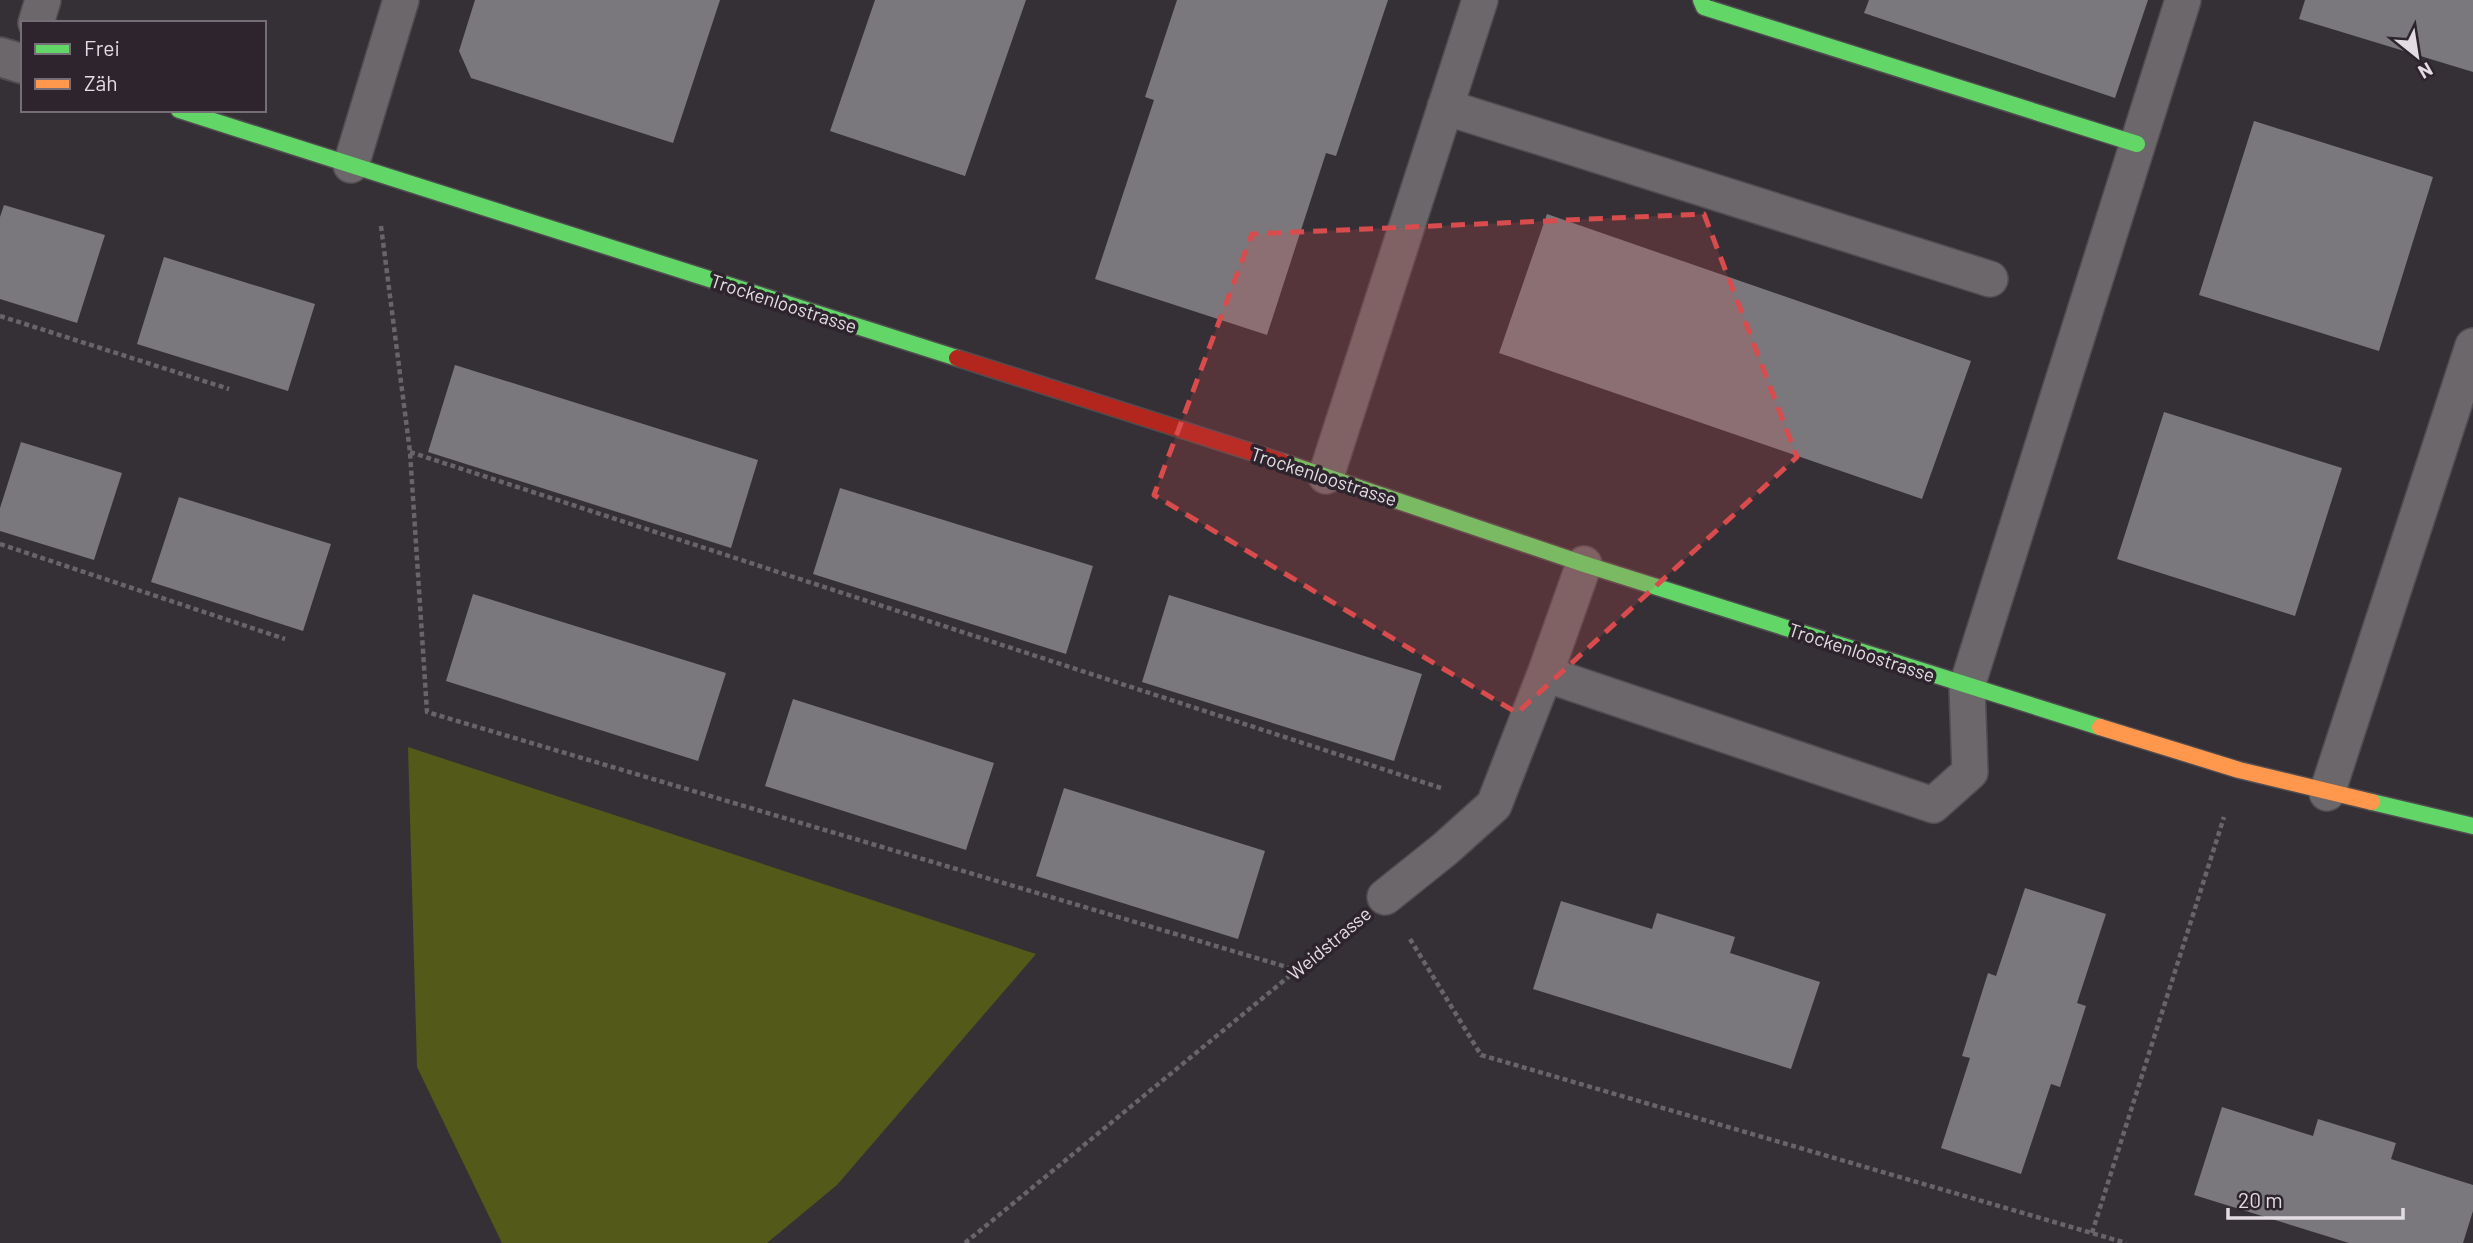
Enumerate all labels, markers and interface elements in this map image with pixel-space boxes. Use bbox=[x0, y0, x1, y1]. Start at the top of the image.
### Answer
legend bbox=[21, 21, 266, 112]
north arrow bbox=[2382, 21, 2452, 91]
text: Frei bbox=[84, 35, 120, 60]
text: N bbox=[2415, 58, 2437, 84]
text: Zäh bbox=[84, 70, 118, 95]
street label: Trockenloostrasse bbox=[708, 269, 860, 337]
street label: Trockenloostrasse bbox=[1248, 442, 1400, 510]
street label: Trockenloostrasse bbox=[1786, 618, 1938, 686]
street label: Weidstrasse bbox=[1283, 901, 1375, 985]
scale bar bbox=[2228, 1176, 2403, 1220]
text: 20 m bbox=[2238, 1187, 2283, 1212]

